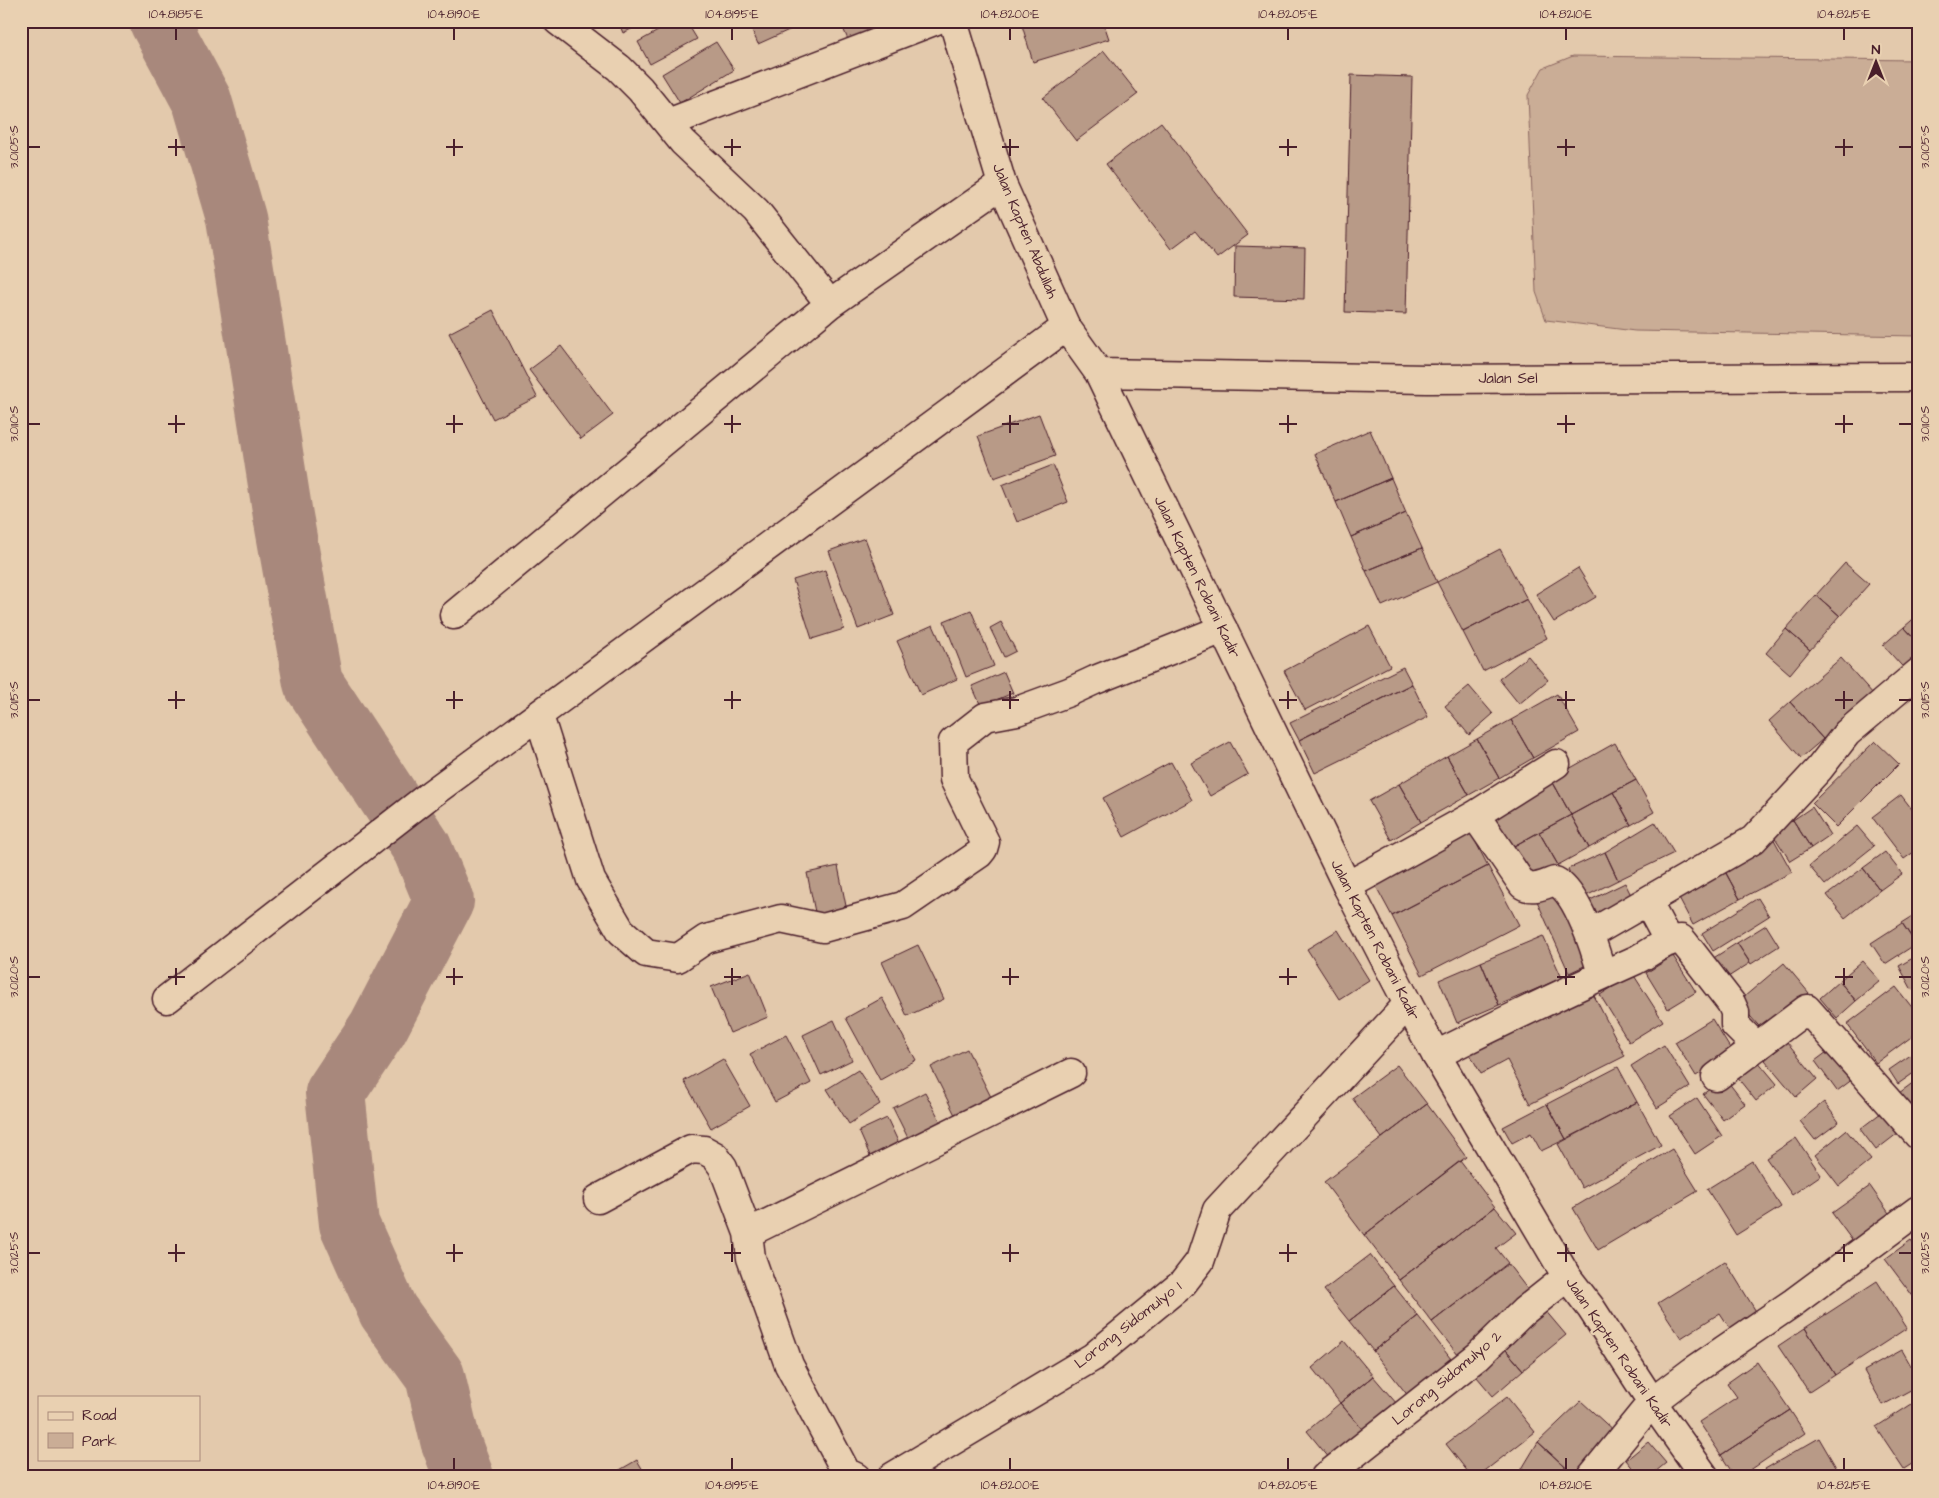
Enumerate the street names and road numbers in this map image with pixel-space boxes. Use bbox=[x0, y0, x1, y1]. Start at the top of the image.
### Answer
street label: Jalan Kapten Abdullah bbox=[987, 160, 1063, 302]
street label: Jalan Sel bbox=[1478, 368, 1538, 389]
street label: Jalan Kapten Robani Kadir bbox=[1149, 493, 1245, 661]
street label: Jalan Kapten Robani Kadir bbox=[1325, 856, 1425, 1024]
street label: Jalan Kapten Robani Kadir bbox=[1561, 1273, 1677, 1433]
street label: Lorong Sidomulyo 1 bbox=[1070, 1276, 1187, 1374]
street label: Lorong Sidomulyo 2 bbox=[1387, 1325, 1507, 1431]

